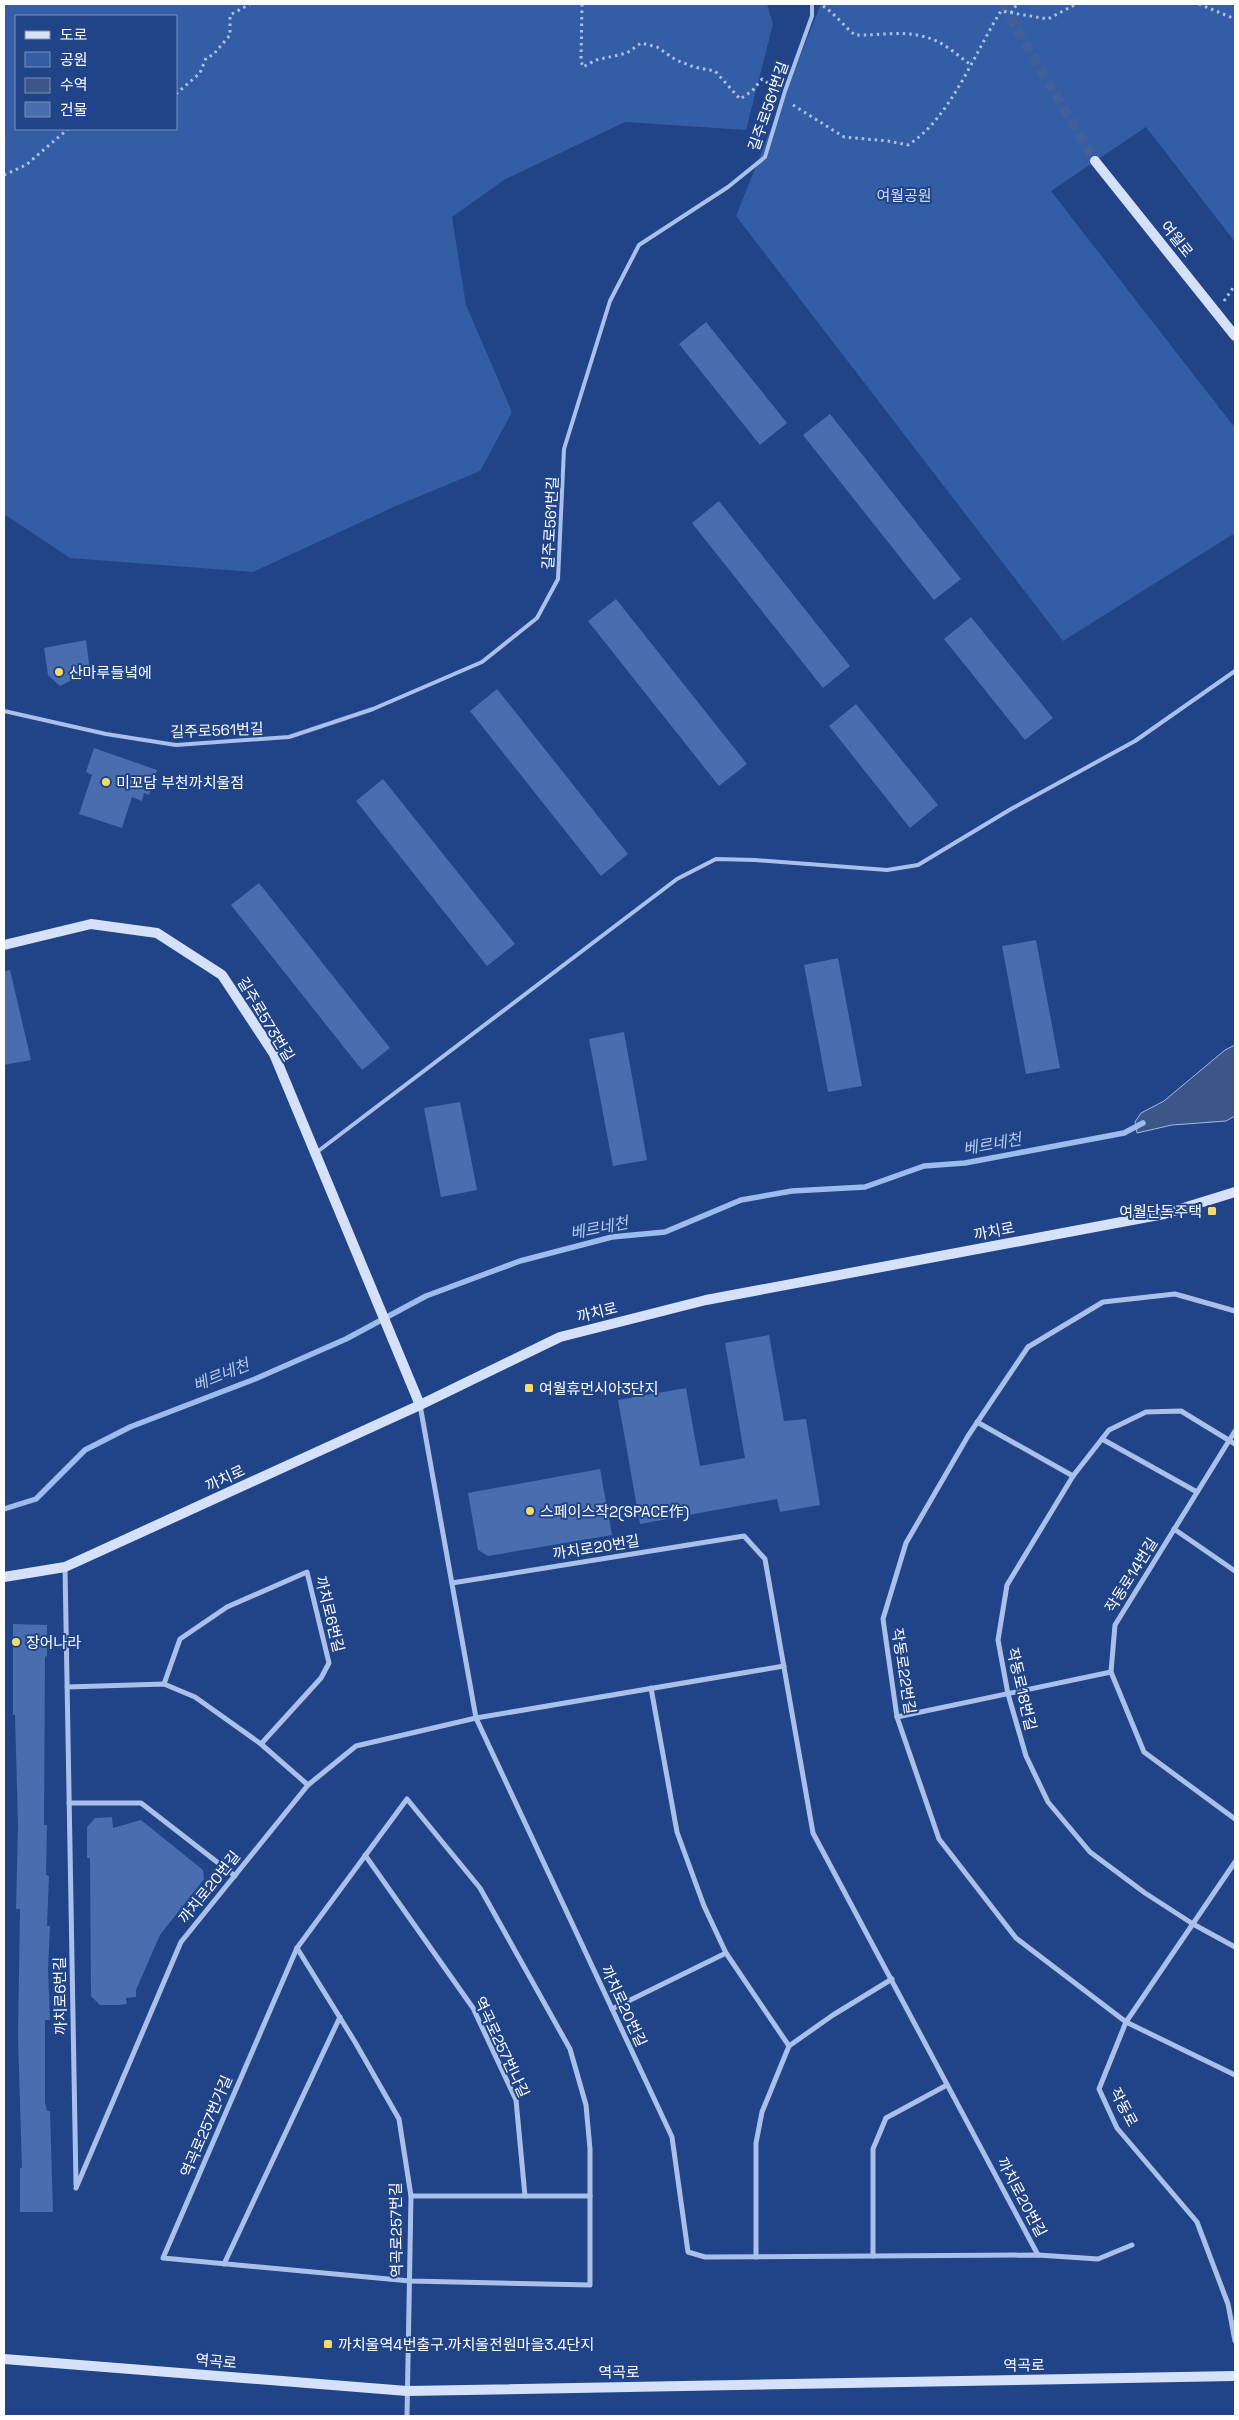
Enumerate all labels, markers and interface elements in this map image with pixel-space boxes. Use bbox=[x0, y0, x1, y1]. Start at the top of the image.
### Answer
legend bbox=[15, 15, 178, 130]
text: 도로 bbox=[60, 25, 88, 44]
text: 공원 bbox=[60, 50, 88, 69]
street label: 길주로561번길 bbox=[744, 59, 792, 153]
text: 수역 bbox=[60, 75, 88, 94]
text: 건물 bbox=[60, 100, 88, 119]
park label: 여월공원 bbox=[876, 186, 932, 205]
street label: 여월로 bbox=[1157, 217, 1197, 261]
street label: 길주로561번길 bbox=[538, 476, 562, 570]
place label: 산마루들녘에 bbox=[69, 663, 152, 682]
marker: 산마루들녘에 bbox=[53, 666, 65, 678]
street label: 길주로561번길 bbox=[170, 719, 264, 741]
place label: 미꼬담 부천까치울점 bbox=[116, 773, 244, 792]
marker: 미꼬담 부천까치울점 bbox=[100, 776, 112, 788]
street label: 길주로573번길 bbox=[233, 973, 299, 1065]
water label: 베르네천 bbox=[961, 1128, 1025, 1159]
place label: 여월단독주택 bbox=[1119, 1202, 1202, 1221]
marker: 여월단독주택 bbox=[1206, 1205, 1218, 1217]
water label: 베르네천 bbox=[568, 1212, 632, 1244]
street label: 까치로 bbox=[972, 1218, 1016, 1244]
street label: 까치로 bbox=[575, 1298, 619, 1326]
water label: 베르네천 bbox=[190, 1353, 254, 1396]
place label: 여월휴먼시아3단지 bbox=[539, 1379, 658, 1398]
marker: 여월휴먼시아3단지 bbox=[523, 1382, 535, 1394]
street label: 까치로 bbox=[202, 1461, 248, 1495]
place label: 스페이스작2(SPACE作) bbox=[540, 1502, 689, 1522]
marker: 스페이스작2(SPACE作) bbox=[524, 1505, 536, 1517]
street label: 까치로20번길 bbox=[551, 1531, 641, 1563]
street label: 작동로14번길 bbox=[1101, 1534, 1161, 1616]
street label: 까치로6번길 bbox=[311, 1574, 349, 1654]
street label: 작동로22번길 bbox=[888, 1627, 920, 1715]
place label: 장어나라 bbox=[26, 1633, 81, 1652]
marker: 장어나라 bbox=[10, 1636, 22, 1648]
street label: 작동로18번길 bbox=[1003, 1646, 1041, 1732]
street label: 까치로20번길 bbox=[174, 1847, 244, 1927]
street label: 까치로6번길 bbox=[50, 1957, 70, 2035]
street label: 까치로20번길 bbox=[597, 1962, 651, 2050]
street label: 역곡로257번나길 bbox=[470, 1994, 534, 2100]
street label: 역곡로257번가길 bbox=[176, 2072, 236, 2180]
street label: 작동로 bbox=[1106, 2084, 1142, 2130]
street label: 까치로20번길 bbox=[993, 2154, 1051, 2240]
street label: 역곡로257번길 bbox=[386, 2182, 406, 2278]
place label: 까치울역4번출구.까치울전원마을3.4단지 bbox=[338, 2335, 594, 2354]
marker: 까치울역4번출구.까치울전원마을3.4단지 bbox=[322, 2338, 334, 2350]
street label: 역곡로 bbox=[195, 2350, 237, 2372]
street label: 역곡로 bbox=[1003, 2355, 1045, 2375]
street label: 역곡로 bbox=[598, 2362, 640, 2382]

